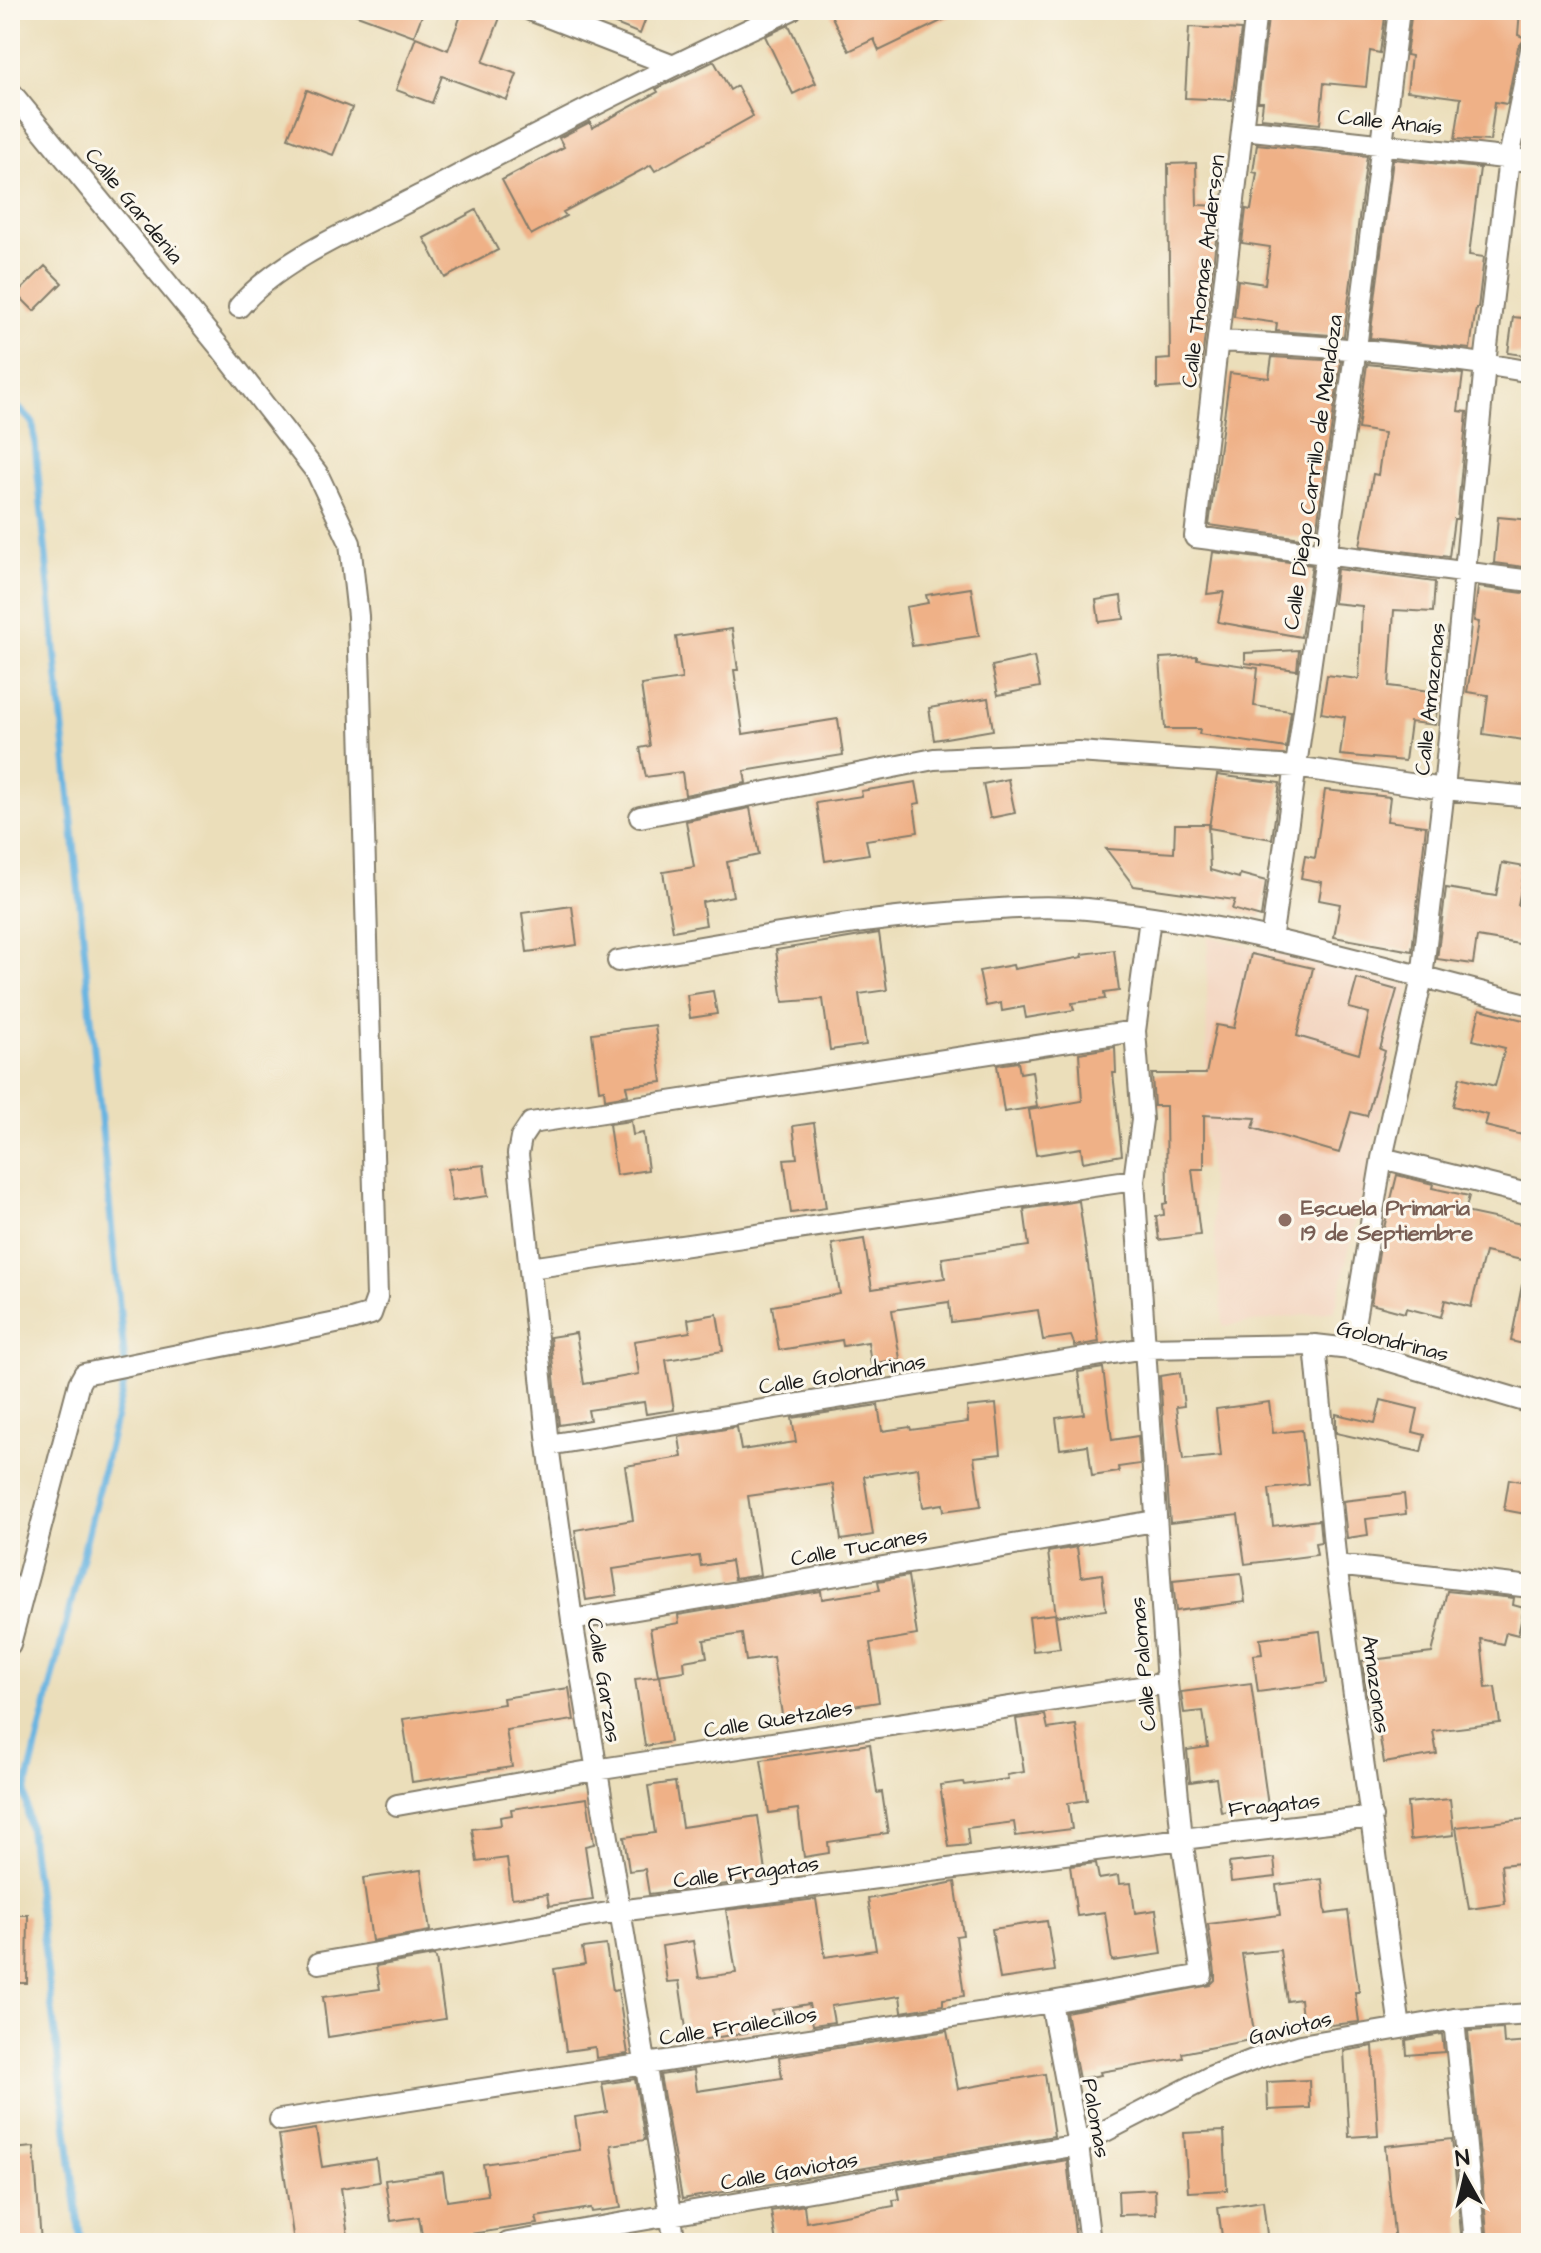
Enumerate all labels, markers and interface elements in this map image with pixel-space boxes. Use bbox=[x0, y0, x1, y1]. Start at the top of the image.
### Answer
street label: Calle Anaís bbox=[1336, 102, 1444, 143]
street label: Calle Gardenia bbox=[77, 141, 190, 271]
street label: Calle Thomas Anderson bbox=[1174, 153, 1233, 389]
street label: Calle Diego Carrillo de Mendoza bbox=[1276, 313, 1352, 632]
street label: Calle Amazonas bbox=[1407, 621, 1454, 777]
place label: Escuela Primaria 19 de Septiembre bbox=[1301, 1193, 1473, 1249]
marker: Escuela Primaria 19 de Septiembre bbox=[1276, 1211, 1294, 1229]
street label: Golondrinas bbox=[1333, 1313, 1452, 1370]
street label: Calle Golondrinas bbox=[756, 1346, 928, 1403]
street label: Calle Tucanes bbox=[788, 1520, 930, 1575]
street label: Calle Palomas bbox=[1122, 1595, 1165, 1732]
street label: Calle Garzas bbox=[578, 1616, 629, 1745]
street label: Amazonas bbox=[1353, 1633, 1398, 1735]
street label: Calle Quetzales bbox=[701, 1692, 855, 1747]
street label: Fragatas bbox=[1227, 1785, 1322, 1827]
street label: Calle Fragatas bbox=[672, 1848, 821, 1898]
street label: Calle Frailecillos bbox=[657, 1999, 819, 2054]
street label: Gaviotas bbox=[1246, 2003, 1335, 2054]
street label: Palomas bbox=[1073, 2076, 1118, 2161]
north arrow bbox=[1425, 2137, 1505, 2217]
text: N bbox=[1453, 2142, 1472, 2175]
street label: Calle Gaviotas bbox=[718, 2144, 860, 2199]

